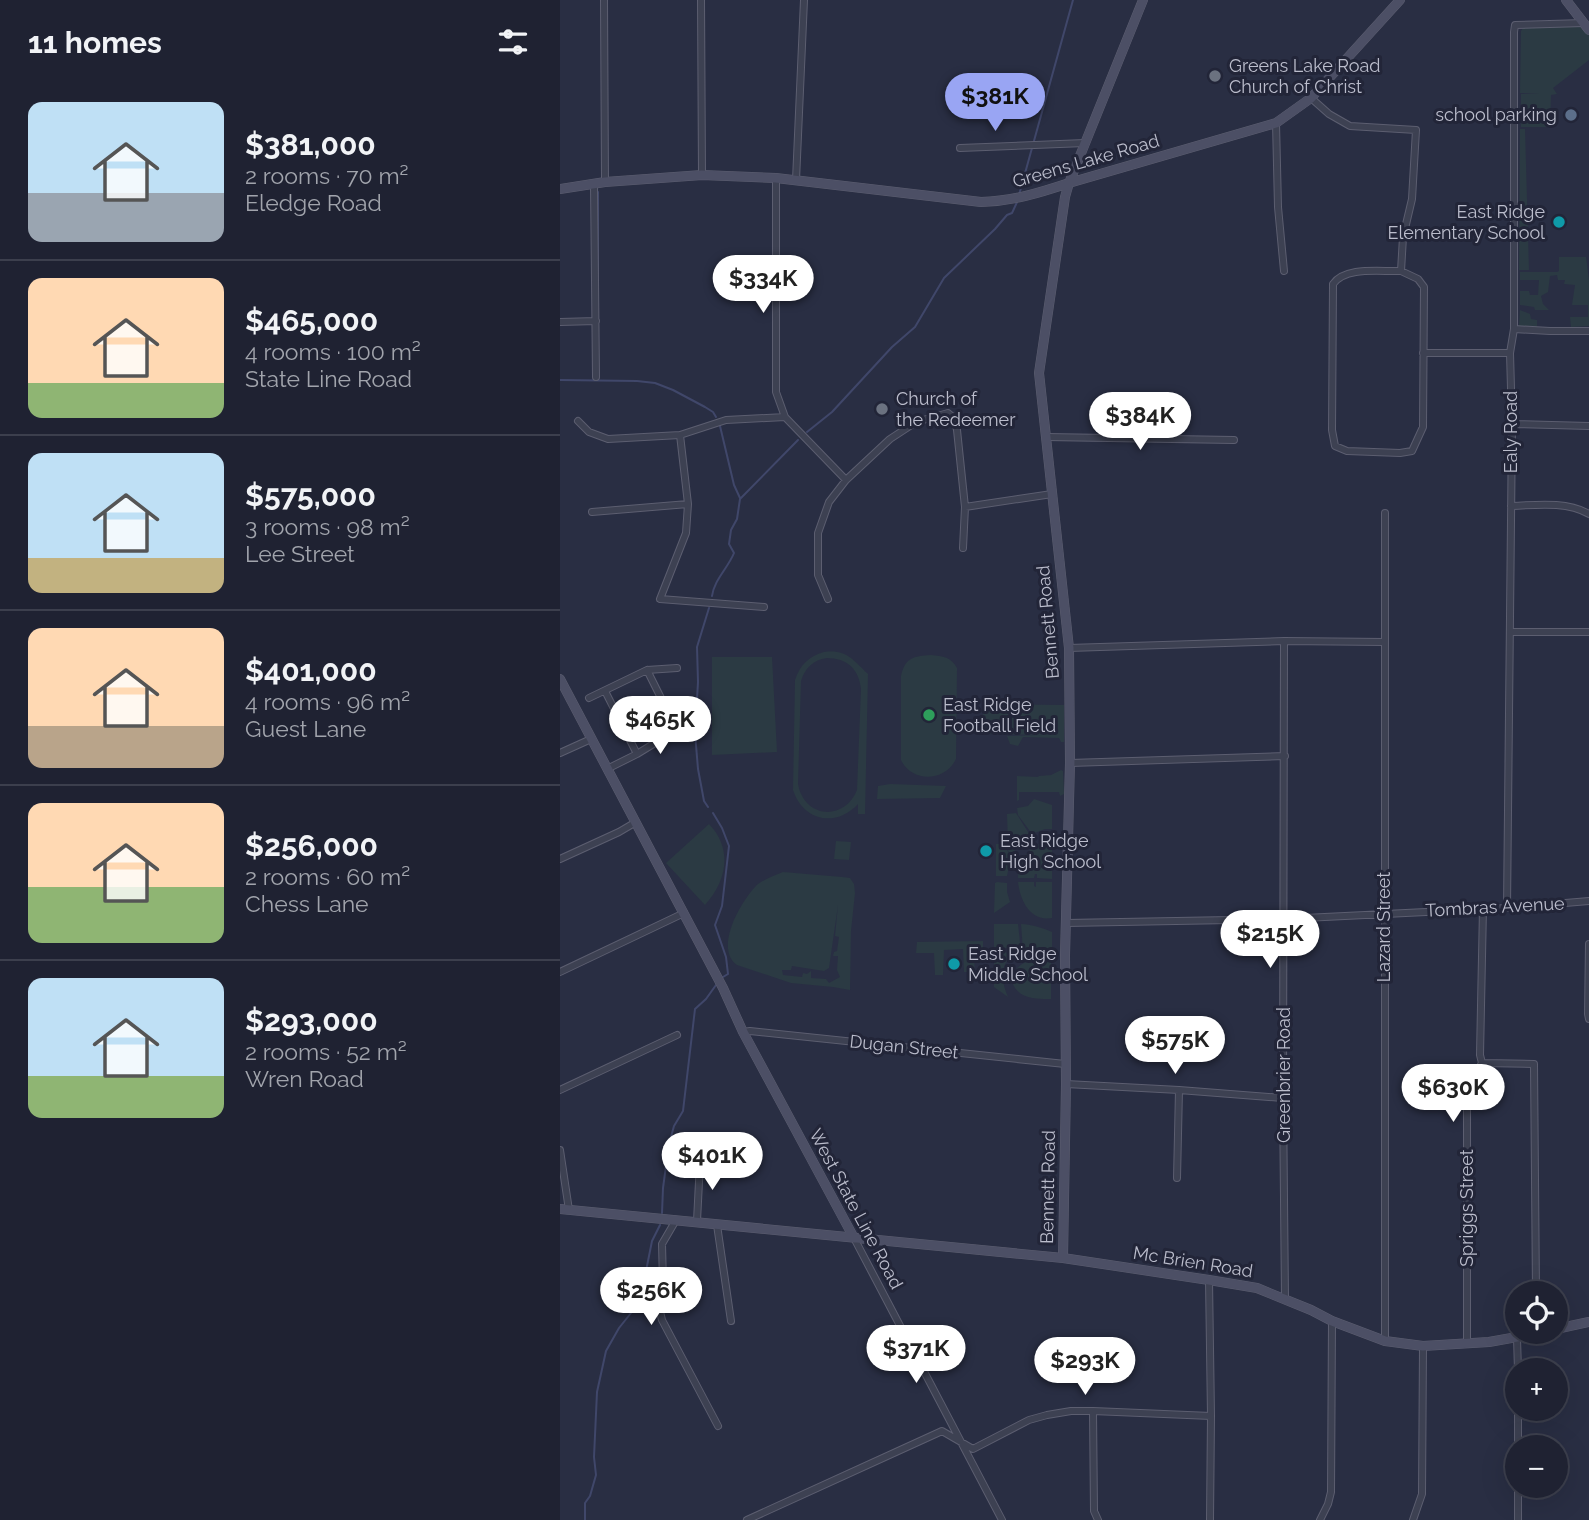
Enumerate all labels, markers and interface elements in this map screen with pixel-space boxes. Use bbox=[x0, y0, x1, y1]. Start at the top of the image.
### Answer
icon: filters bbox=[494, 23, 532, 61]
text: 11 homes bbox=[28, 25, 162, 60]
place label: Greens Lake Road Church of Christ bbox=[1229, 55, 1381, 97]
marker: Greens Lake Road Church of Christ bbox=[1207, 68, 1223, 84]
pin: $381K bbox=[946, 74, 1044, 133]
text: $381K bbox=[961, 82, 1029, 109]
place label: school parking bbox=[1435, 104, 1557, 125]
marker: school parking bbox=[1563, 107, 1579, 123]
text: $381,000 bbox=[245, 127, 376, 162]
icon: home bbox=[84, 130, 168, 214]
street label: Greens Lake Road bbox=[1010, 130, 1162, 191]
text: 2 rooms · 70 m² bbox=[245, 162, 408, 189]
text: Eledge Road bbox=[245, 189, 382, 216]
place label: East Ridge Elementary School bbox=[1387, 201, 1545, 243]
marker: East Ridge Elementary School bbox=[1551, 214, 1567, 230]
pin: $334K bbox=[714, 256, 812, 315]
text: $334K bbox=[729, 264, 797, 291]
text: $465,000 bbox=[245, 303, 378, 338]
icon: home bbox=[84, 306, 168, 390]
text: 4 rooms · 100 m² bbox=[245, 338, 421, 365]
text: State Line Road bbox=[245, 365, 412, 392]
place label: Church of the Redeemer bbox=[896, 388, 1016, 430]
street label: Ealy Road bbox=[1500, 391, 1521, 473]
pin: $384K bbox=[1091, 392, 1189, 452]
marker: Church of the Redeemer bbox=[874, 401, 890, 417]
text: $384K bbox=[1105, 401, 1175, 428]
text: $575,000 bbox=[245, 478, 376, 513]
icon: home bbox=[84, 481, 168, 565]
text: 3 rooms · 98 m² bbox=[245, 513, 410, 540]
text: Lee Street bbox=[245, 540, 355, 567]
street label: Bennett Road bbox=[1032, 564, 1063, 680]
text: $401,000 bbox=[245, 653, 377, 688]
icon: home bbox=[84, 656, 168, 740]
text: 4 rooms · 96 m² bbox=[245, 688, 410, 715]
place label: East Ridge Football Field bbox=[943, 694, 1056, 736]
pin: $465K bbox=[611, 696, 709, 756]
text: $465K bbox=[625, 705, 695, 732]
marker: East Ridge Football Field bbox=[921, 707, 937, 723]
text: Guest Lane bbox=[245, 715, 366, 742]
text: $256,000 bbox=[245, 828, 378, 863]
place label: East Ridge High School bbox=[1000, 830, 1101, 872]
icon: home bbox=[84, 831, 168, 915]
marker: East Ridge High School bbox=[978, 843, 994, 859]
text: 2 rooms · 60 m² bbox=[245, 863, 410, 890]
street label: Lazard Street bbox=[1373, 872, 1394, 982]
text: Chess Lane bbox=[245, 890, 369, 917]
street label: Tombras Avenue bbox=[1425, 892, 1566, 921]
pin: $215K bbox=[1221, 911, 1319, 970]
text: $215K bbox=[1236, 919, 1304, 946]
place label: East Ridge Middle School bbox=[968, 943, 1088, 985]
marker: East Ridge Middle School bbox=[946, 956, 962, 972]
text: $293,000 bbox=[245, 1003, 378, 1038]
icon: home bbox=[84, 1006, 168, 1090]
street label: Greenbrier Road bbox=[1273, 1007, 1294, 1143]
pin: $575K bbox=[1126, 1016, 1224, 1076]
text: $575K bbox=[1141, 1025, 1209, 1052]
street label: Dugan Street bbox=[849, 1030, 960, 1063]
text: 2 rooms · 52 m² bbox=[245, 1038, 407, 1065]
pin: $630K bbox=[1404, 1064, 1502, 1124]
text: Wren Road bbox=[245, 1065, 364, 1092]
text: $630K bbox=[1418, 1073, 1488, 1100]
street label: West State Line Road bbox=[805, 1125, 908, 1292]
street label: Bennett Road bbox=[1036, 1130, 1059, 1244]
pin: $401K bbox=[663, 1132, 761, 1192]
text: $401K bbox=[678, 1141, 746, 1168]
street label: Spriggs Street bbox=[1456, 1149, 1477, 1267]
street label: Mc Brien Road bbox=[1132, 1242, 1255, 1281]
pin: $256K bbox=[602, 1268, 700, 1327]
text: $256K bbox=[616, 1276, 686, 1303]
map controls bbox=[1505, 1281, 1568, 1498]
button: locate bbox=[1505, 1281, 1568, 1344]
pin: $371K bbox=[867, 1326, 965, 1385]
text: $371K bbox=[883, 1334, 949, 1361]
pin: $293K bbox=[1036, 1338, 1134, 1397]
text: $293K bbox=[1050, 1346, 1120, 1373]
button: + bbox=[1505, 1358, 1568, 1421]
button: − bbox=[1505, 1435, 1568, 1498]

